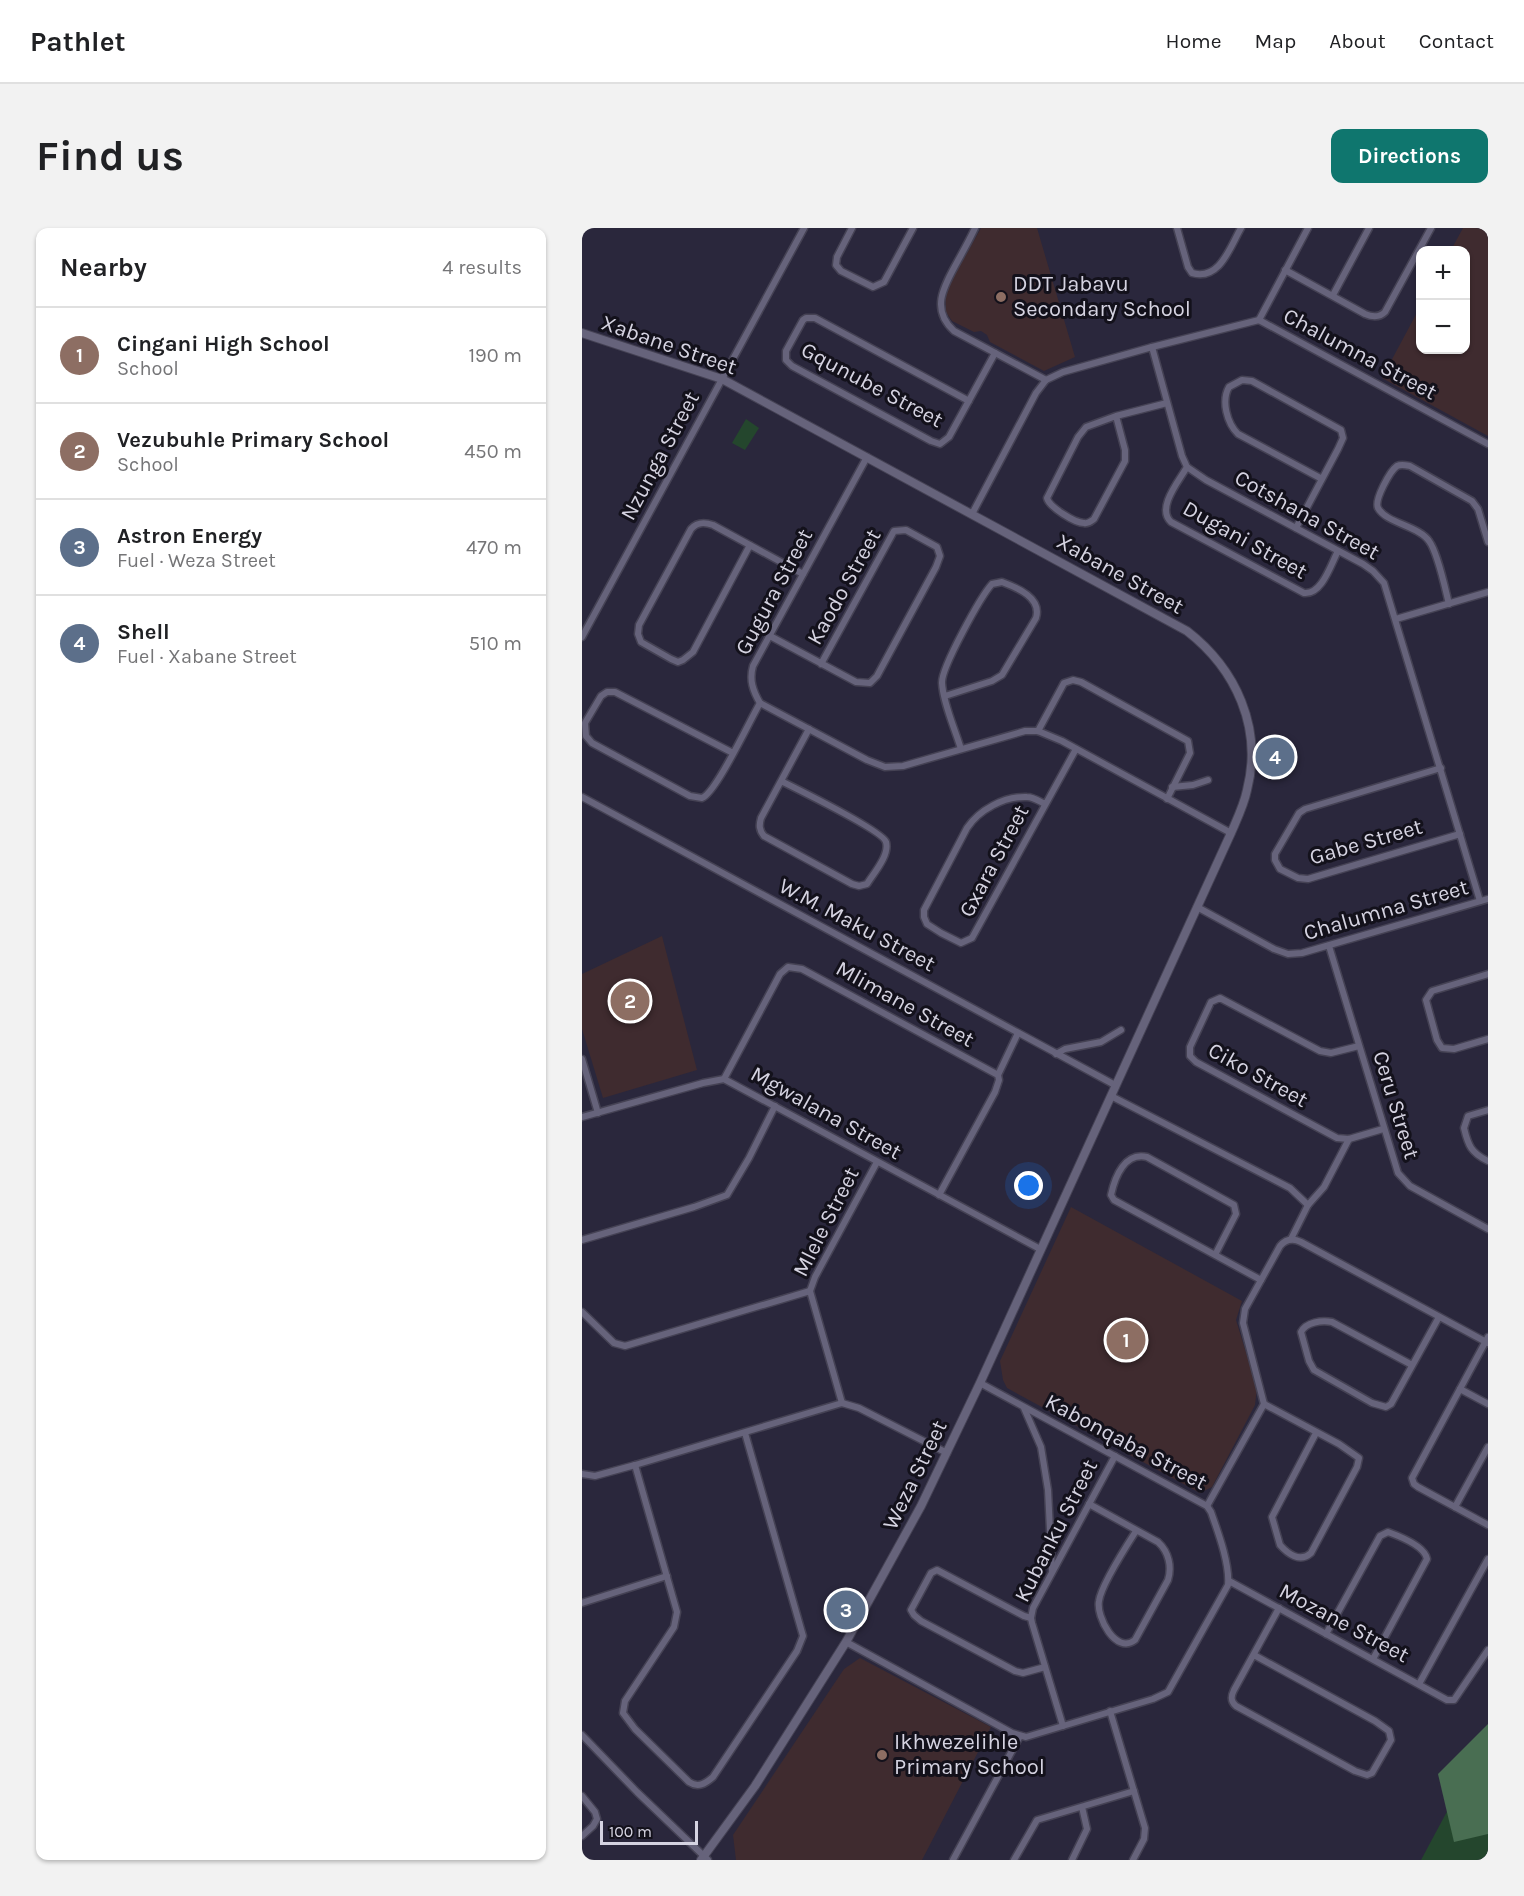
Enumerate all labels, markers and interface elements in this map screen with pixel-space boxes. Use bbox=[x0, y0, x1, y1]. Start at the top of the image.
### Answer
text: Pathlet bbox=[30, 25, 126, 58]
text: Home bbox=[1166, 29, 1222, 53]
text: Map bbox=[1255, 29, 1296, 53]
text: About bbox=[1329, 29, 1386, 53]
text: Contact bbox=[1419, 29, 1494, 53]
button: Directions bbox=[1331, 129, 1488, 183]
text: Find us bbox=[36, 131, 184, 181]
map controls bbox=[1416, 246, 1470, 354]
button: + bbox=[1416, 246, 1470, 300]
text: Nearby bbox=[60, 252, 147, 283]
text: 4 results bbox=[442, 256, 522, 279]
place label: DDT Jabavu Secondary School bbox=[1013, 271, 1191, 322]
marker: DDT Jabavu Secondary School bbox=[994, 290, 1008, 304]
button: − bbox=[1416, 300, 1470, 354]
street label: Chalumna Street bbox=[1279, 303, 1441, 405]
street label: Xabane Street bbox=[598, 310, 740, 380]
text: Cingani High School bbox=[117, 331, 330, 357]
street label: Gqunube Street bbox=[797, 337, 947, 433]
text: 1 bbox=[76, 344, 83, 367]
text: 190 m bbox=[468, 344, 522, 367]
text: School bbox=[117, 357, 179, 380]
street label: Nzunga Street bbox=[615, 387, 705, 525]
text: Vezubuhle Primary School bbox=[117, 427, 389, 453]
text: 2 bbox=[73, 440, 86, 463]
text: 450 m bbox=[464, 440, 522, 463]
text: School bbox=[117, 453, 179, 476]
street label: Cotshana Street bbox=[1230, 464, 1384, 566]
street label: Dugani Street bbox=[1178, 495, 1312, 585]
text: Astron Energy bbox=[117, 523, 262, 549]
street label: Gugura Street bbox=[730, 525, 818, 659]
street label: Kaodo Street bbox=[802, 525, 886, 649]
street label: Xabane Street bbox=[1052, 528, 1188, 620]
text: 3 bbox=[73, 536, 86, 559]
text: 470 m bbox=[466, 536, 522, 559]
text: Fuel · Weza Street bbox=[117, 549, 276, 572]
text: Shell bbox=[117, 619, 170, 645]
text: 4 bbox=[74, 632, 85, 655]
text: 510 m bbox=[469, 632, 522, 655]
text: Fuel · Xabane Street bbox=[117, 645, 297, 668]
pin: 4 bbox=[1256, 734, 1294, 780]
street label: Gxara Street bbox=[954, 800, 1034, 922]
street label: Gabe Street bbox=[1307, 813, 1425, 871]
street label: W.M. Maku Street bbox=[774, 873, 940, 977]
street label: Chalumna Street bbox=[1301, 874, 1471, 946]
street label: Mlimane Street bbox=[831, 955, 979, 1053]
pin: 2 bbox=[610, 978, 650, 1024]
street label: Ciko Street bbox=[1204, 1037, 1312, 1113]
street label: Ceru Street bbox=[1367, 1048, 1425, 1162]
street label: Mgwalana Street bbox=[746, 1061, 906, 1165]
street label: Mlele Street bbox=[787, 1163, 865, 1281]
your location bbox=[1014, 1171, 1043, 1200]
pin: 1 bbox=[1106, 1318, 1146, 1362]
street label: Kabonqaba Street bbox=[1041, 1388, 1211, 1496]
street label: Weza Street bbox=[877, 1416, 953, 1534]
street label: Kubanku Street bbox=[1009, 1455, 1103, 1607]
street label: Mozane Street bbox=[1275, 1578, 1413, 1668]
pin: 3 bbox=[826, 1588, 866, 1632]
place label: Ikhwezelihle Primary School bbox=[894, 1729, 1045, 1780]
marker: Ikhwezelihle Primary School bbox=[875, 1748, 889, 1762]
scale bar bbox=[600, 1818, 698, 1846]
text: 100 m bbox=[609, 1822, 652, 1841]

